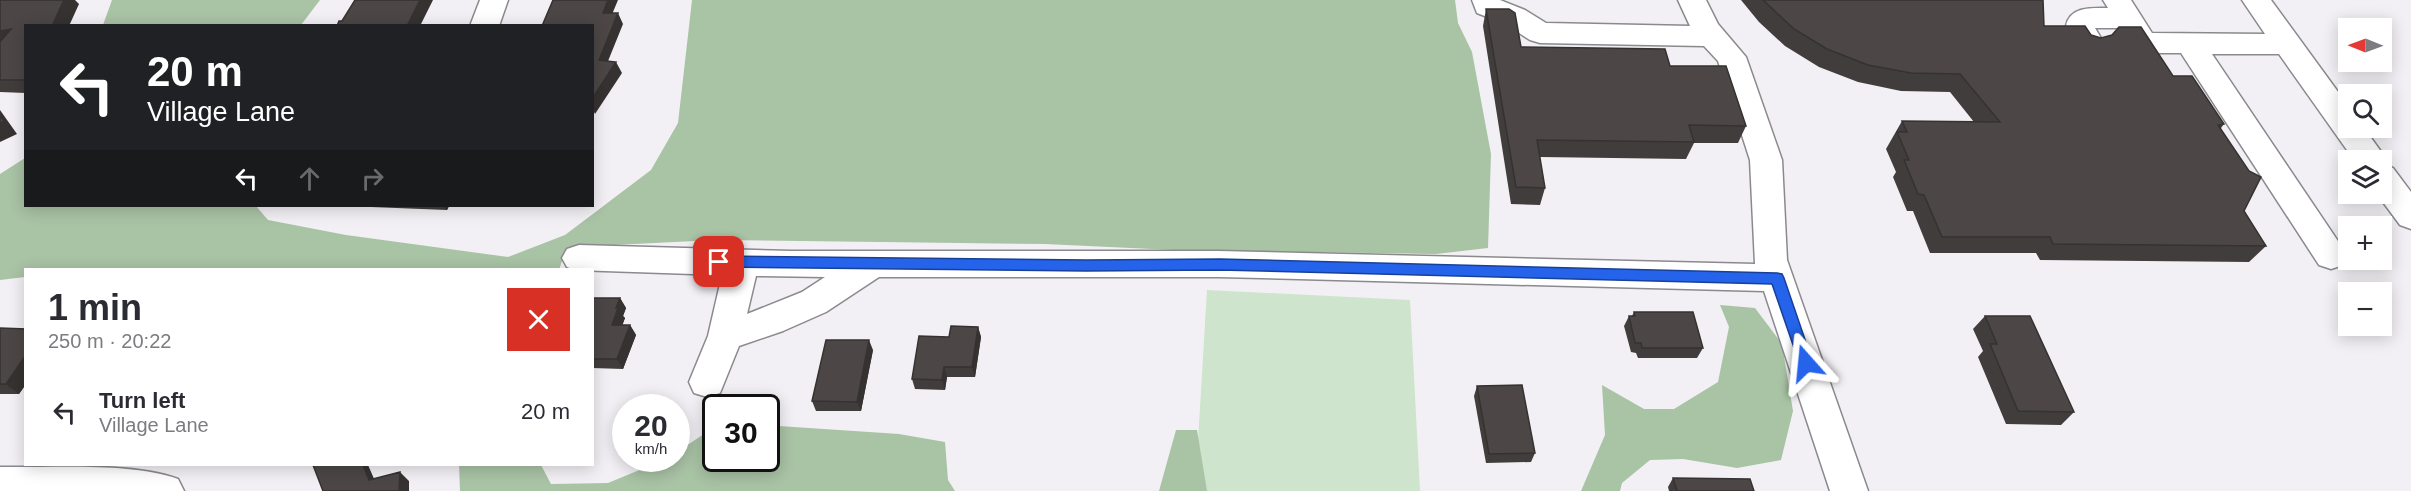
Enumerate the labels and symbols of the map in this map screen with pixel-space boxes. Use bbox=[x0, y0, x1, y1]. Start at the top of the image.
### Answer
north arrow bbox=[2338, 18, 2392, 72]
pin bbox=[693, 236, 744, 287]
position arrow bbox=[1774, 331, 1838, 395]
speed limit sign: 30 bbox=[702, 394, 780, 472]

